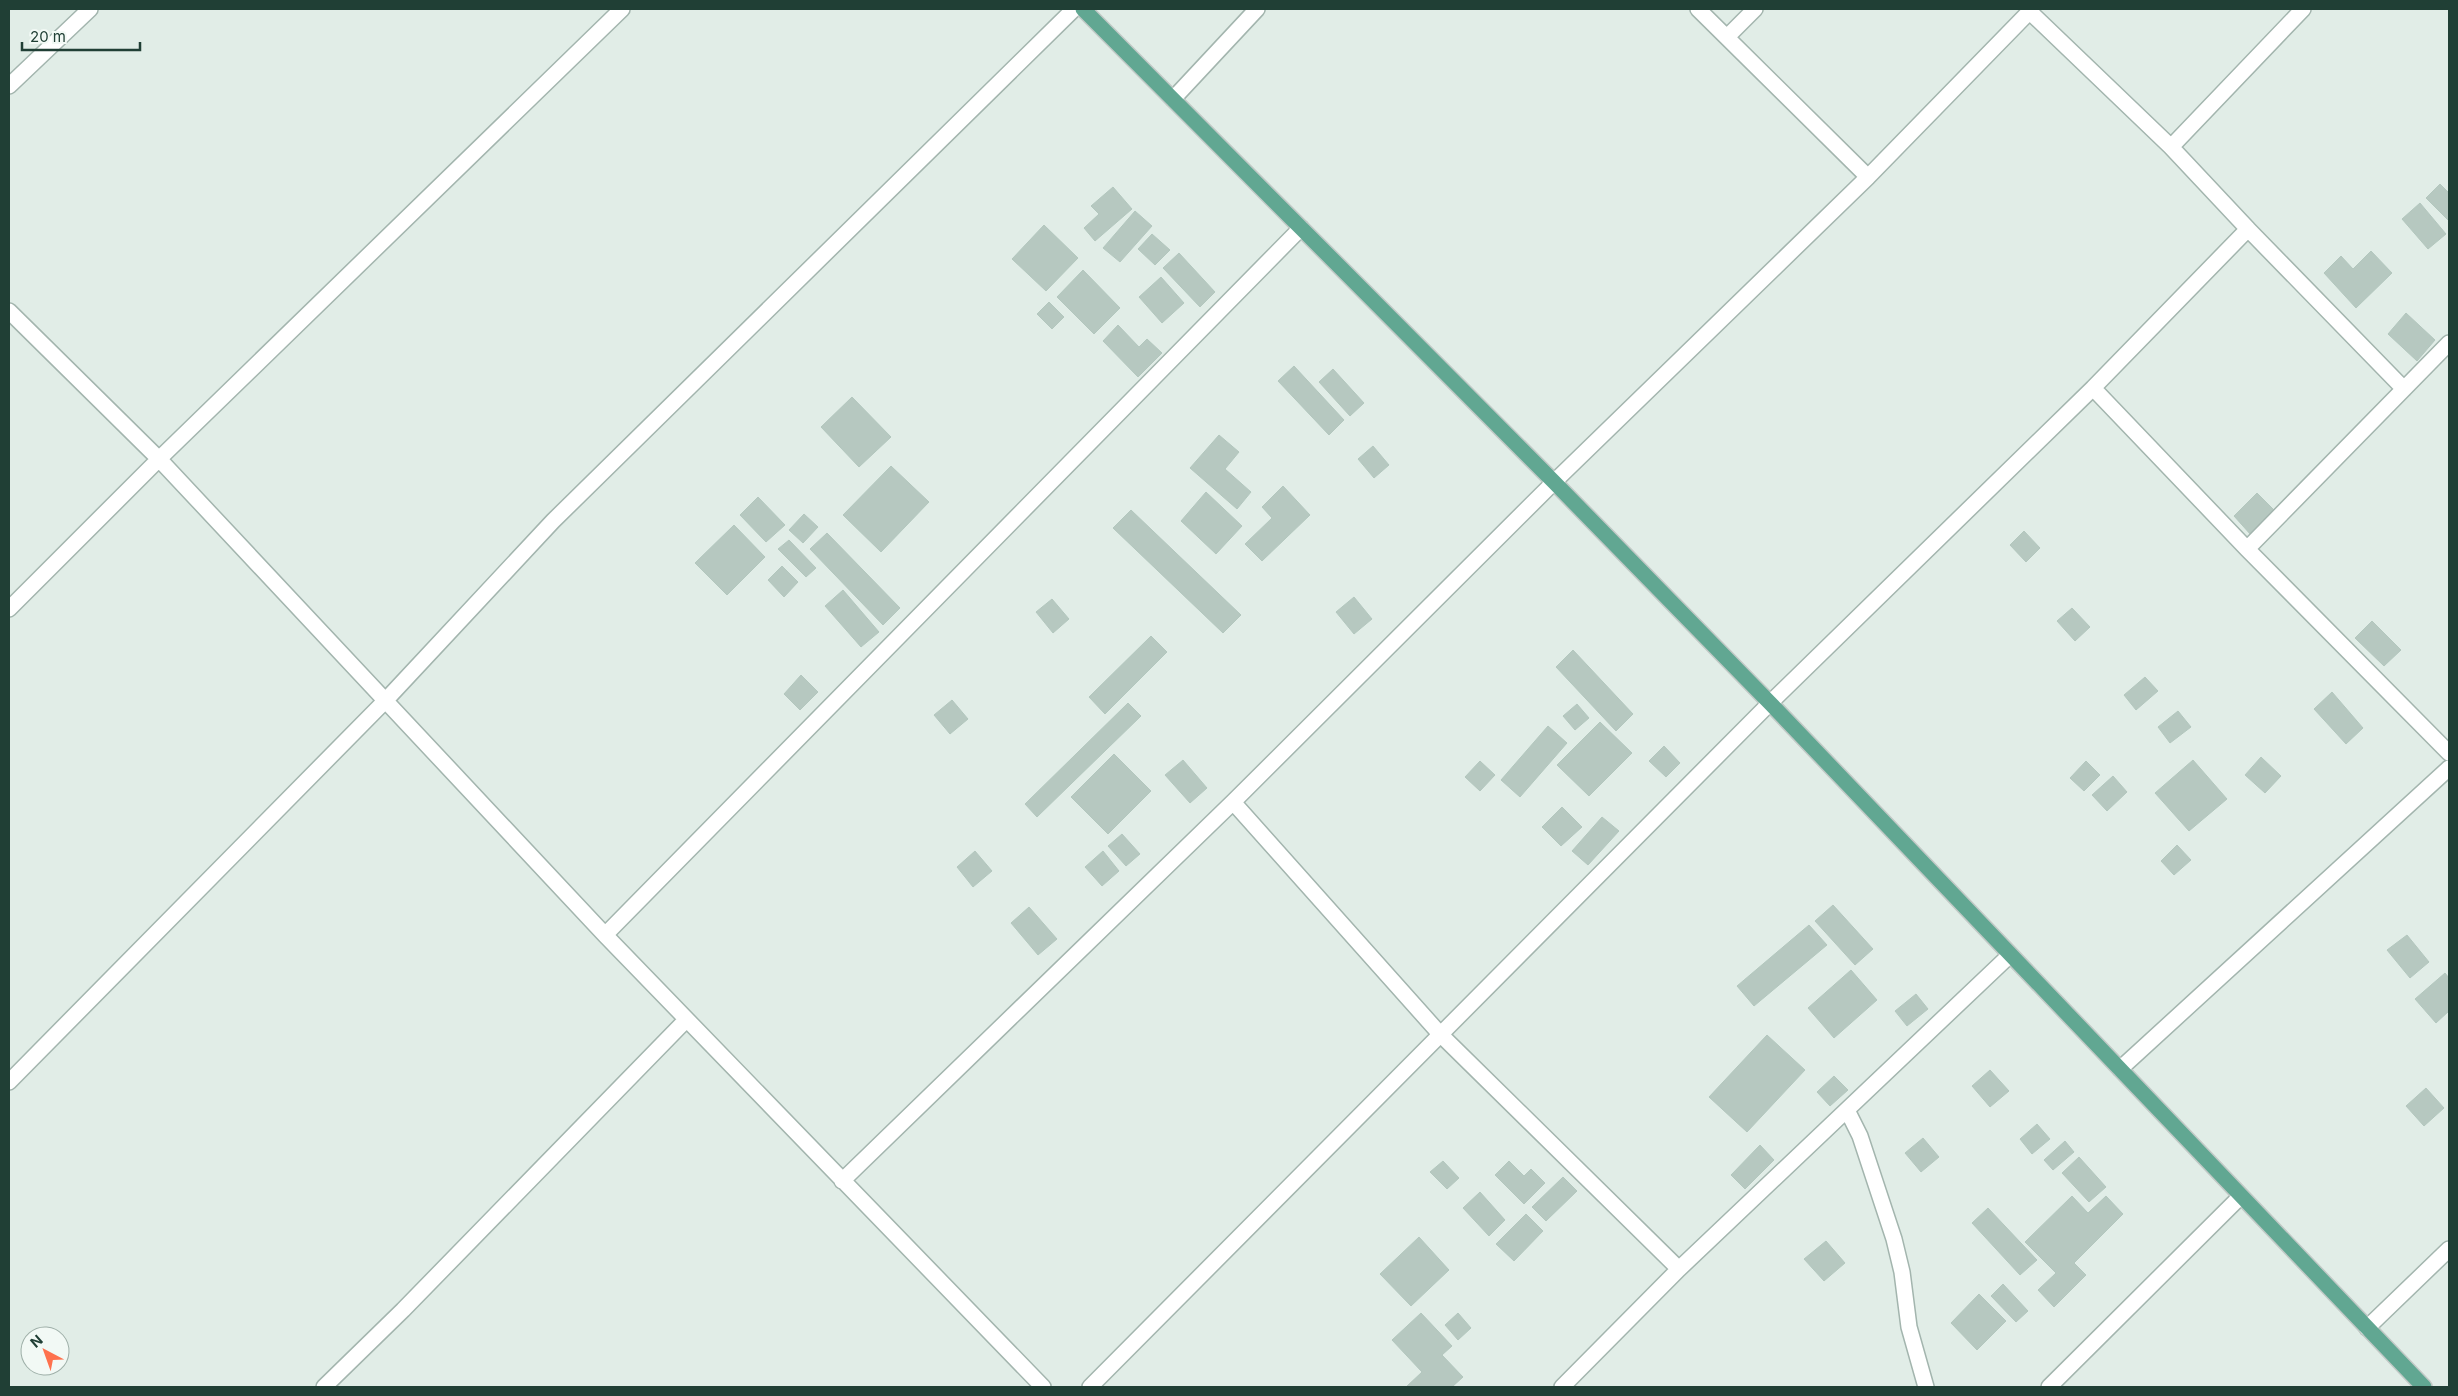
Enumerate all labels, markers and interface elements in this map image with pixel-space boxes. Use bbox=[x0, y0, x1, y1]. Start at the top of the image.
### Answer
scale bar bbox=[22, 20, 140, 52]
text: 20 m bbox=[30, 27, 66, 46]
north arrow bbox=[20, 1326, 70, 1376]
text: N bbox=[27, 1331, 46, 1351]

